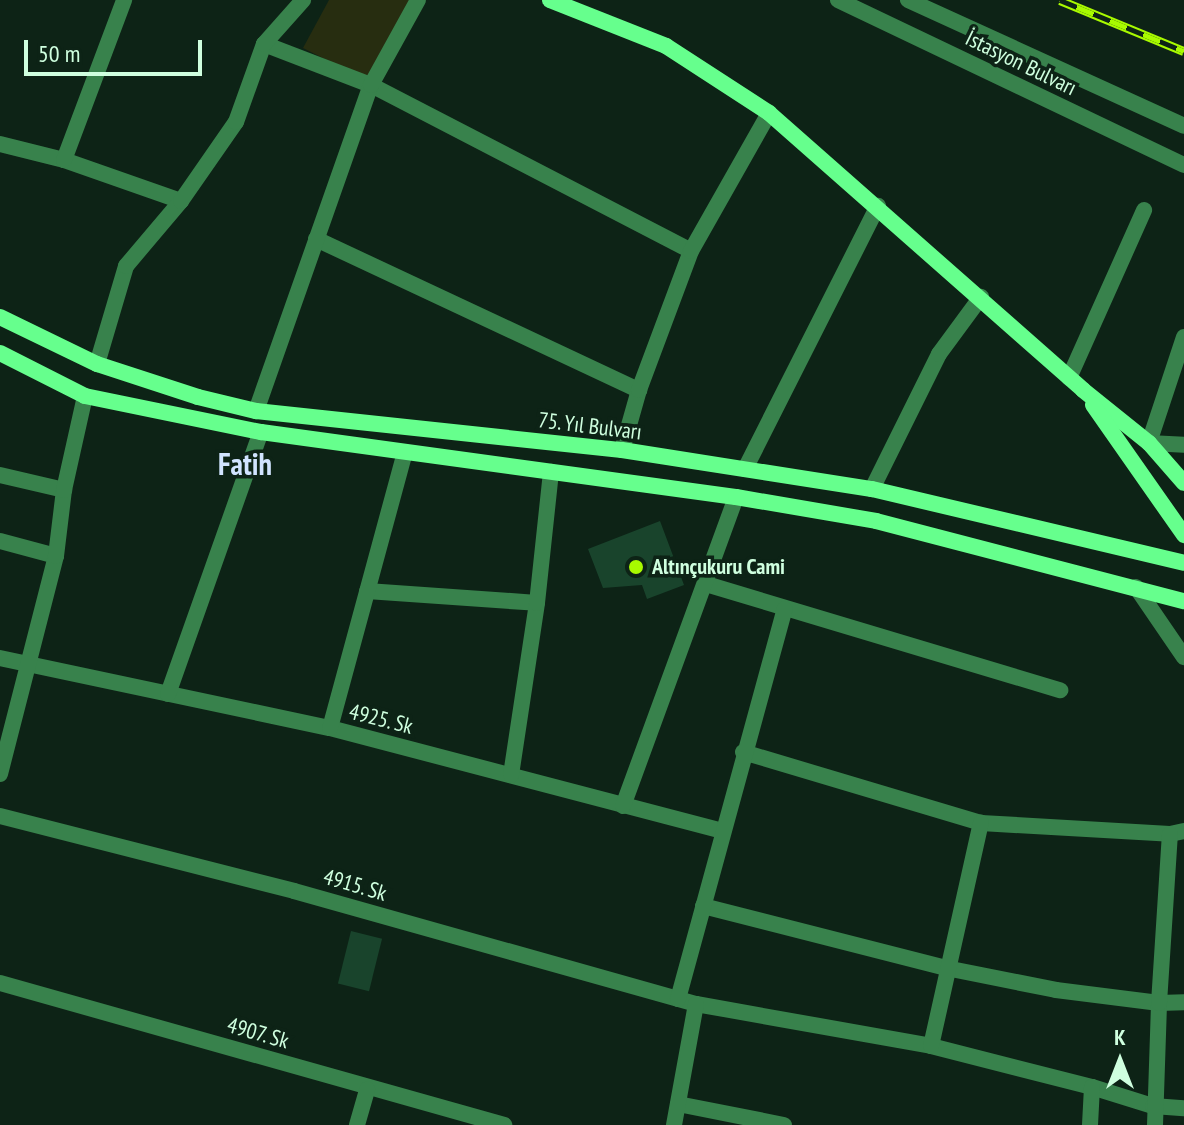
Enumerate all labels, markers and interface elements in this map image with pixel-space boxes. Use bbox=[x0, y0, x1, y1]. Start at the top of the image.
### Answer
scale bar bbox=[28, 24, 206, 74]
street label: İstasyon Bulvarı bbox=[961, 25, 1081, 101]
text: 50 m bbox=[38, 38, 80, 69]
street label: 75. Yıl Bulvarı bbox=[536, 406, 644, 446]
district label: Fatih bbox=[218, 446, 272, 482]
place label: Altınçukuru Cami bbox=[652, 554, 785, 580]
marker: Altınçukuru Cami bbox=[627, 558, 645, 576]
street label: 4925. Sk bbox=[346, 698, 416, 740]
street label: 4915. Sk bbox=[320, 863, 390, 907]
street label: 4907. Sk bbox=[224, 1011, 292, 1055]
north arrow bbox=[1080, 1021, 1160, 1101]
text: K bbox=[1114, 1023, 1126, 1051]

